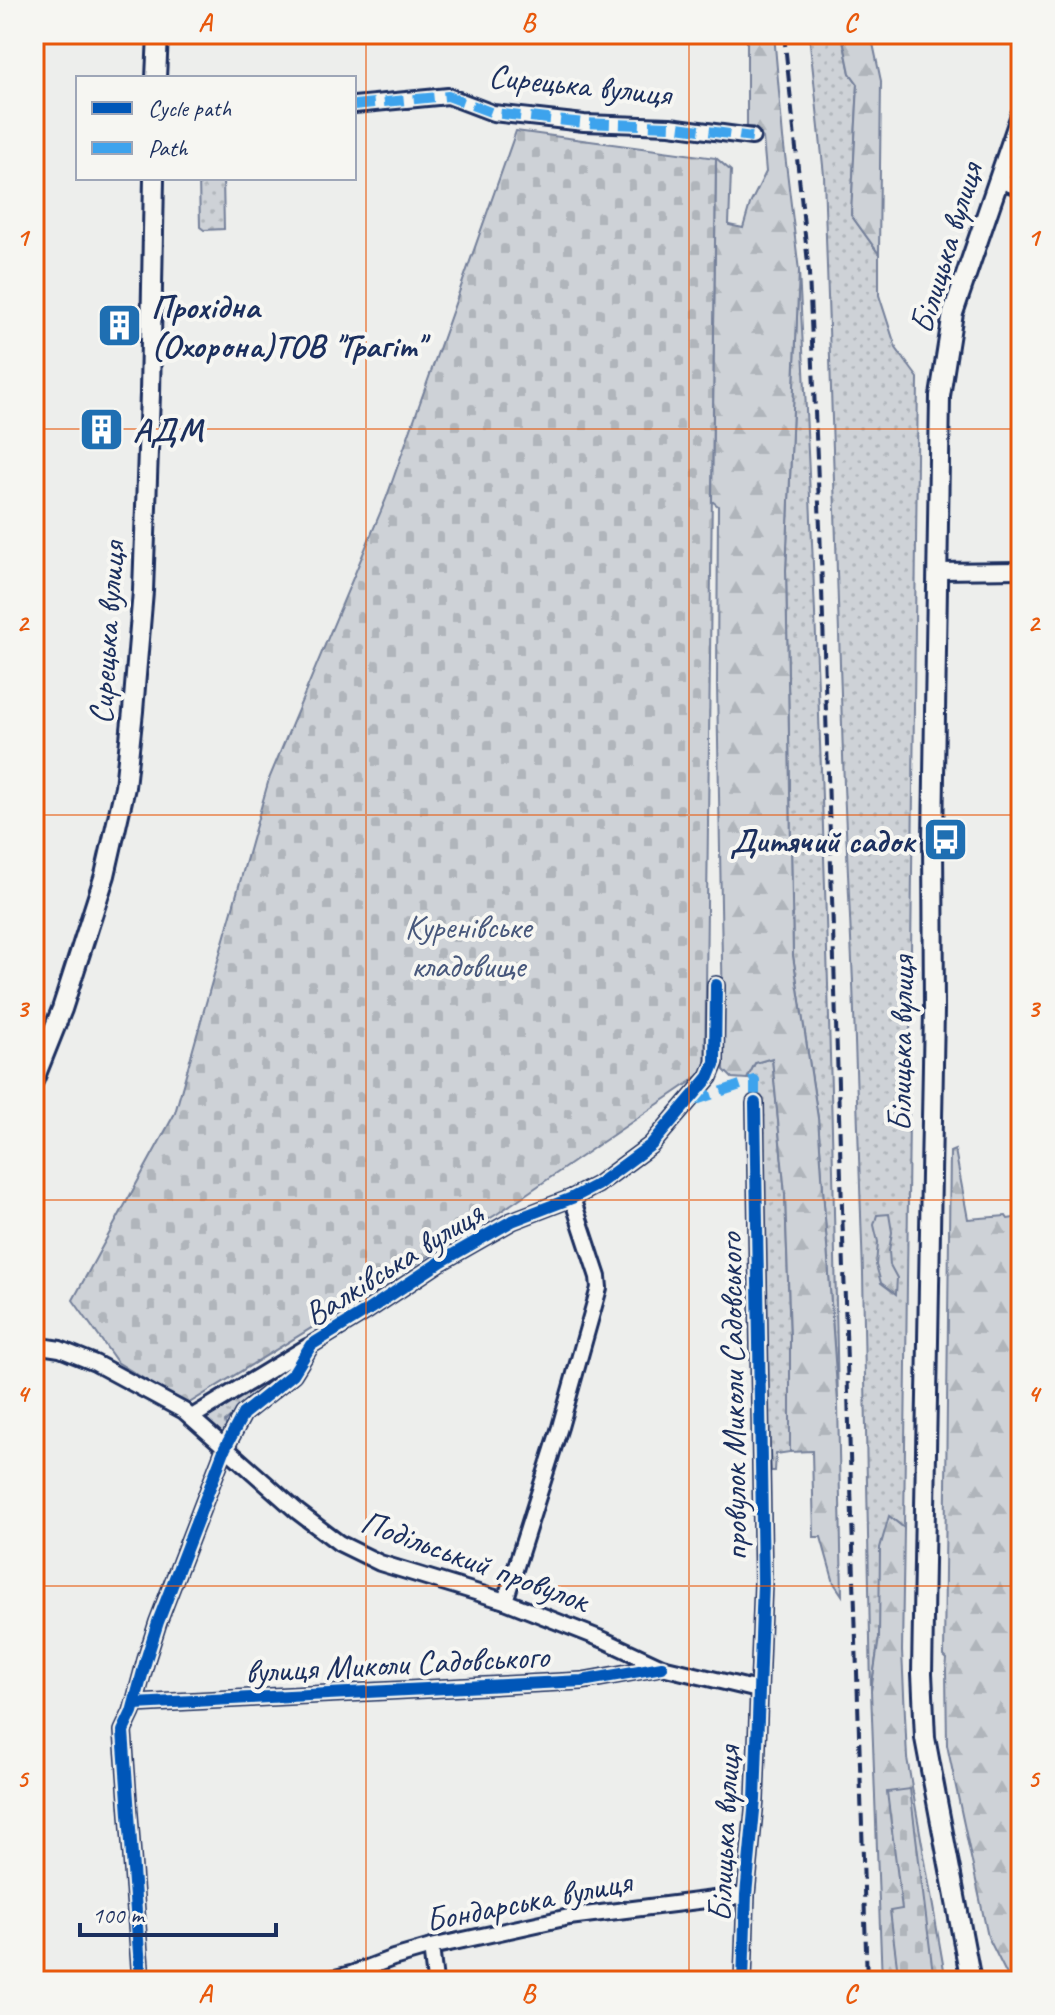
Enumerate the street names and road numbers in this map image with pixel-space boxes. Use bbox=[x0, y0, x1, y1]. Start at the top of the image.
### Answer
street label: Сирецька вулиця bbox=[487, 54, 675, 116]
street label: Білицька вулиця bbox=[899, 156, 992, 338]
street label: Сирецька вулиця bbox=[79, 538, 134, 726]
street label: Білицька вулиця bbox=[877, 953, 924, 1132]
street label: Валківська вулиця bbox=[296, 1190, 492, 1336]
street label: провулок Миколи Садовського bbox=[708, 1231, 757, 1561]
street label: Подільський провулок bbox=[355, 1499, 597, 1622]
street label: вулиця Миколи Садовського bbox=[244, 1634, 552, 1693]
street label: Білицька вулиця bbox=[697, 1743, 750, 1923]
street label: Бондарська вулиця bbox=[422, 1859, 637, 1941]

